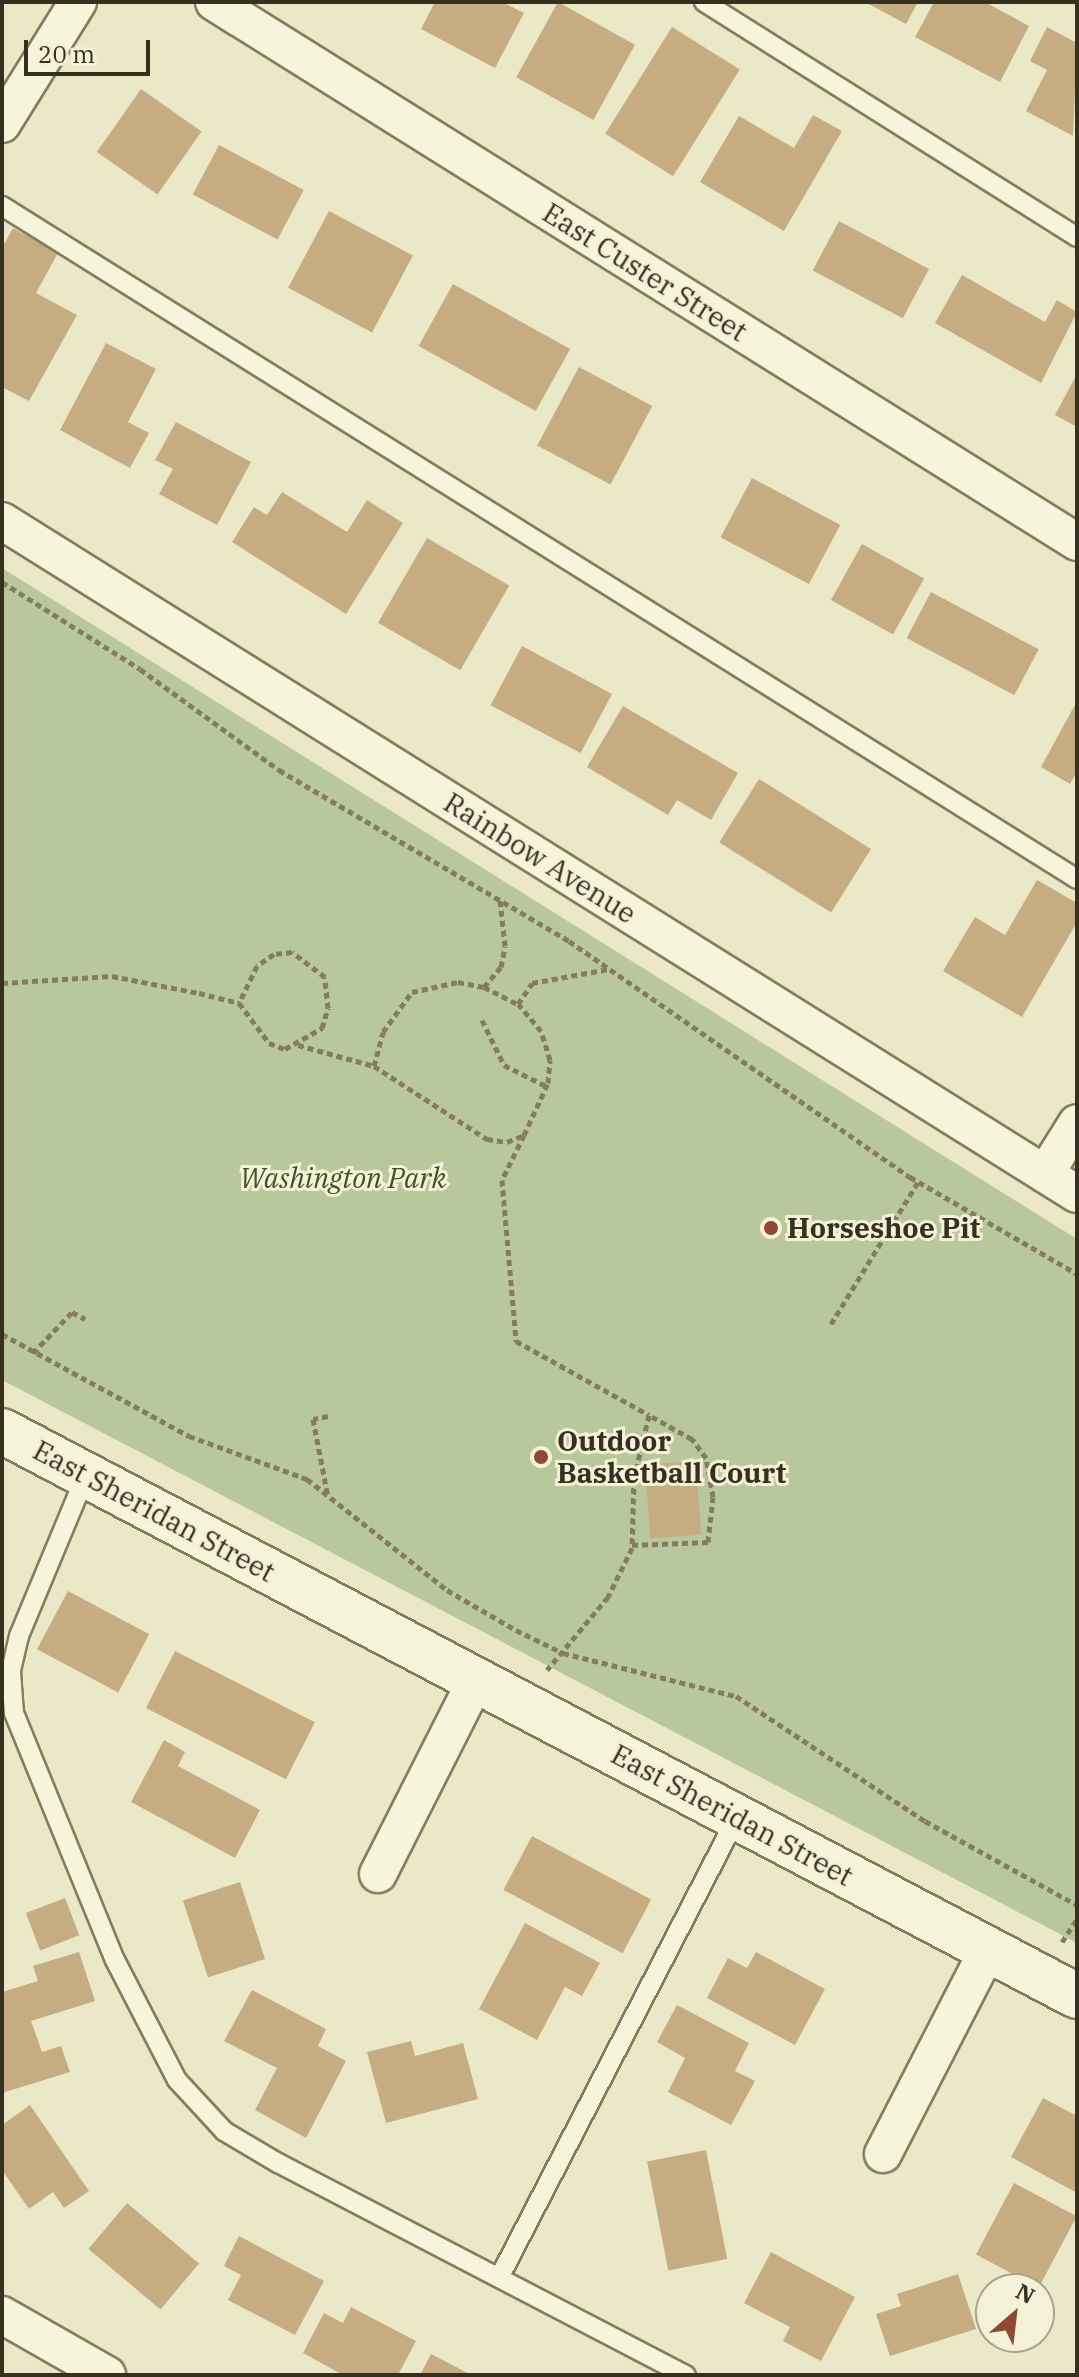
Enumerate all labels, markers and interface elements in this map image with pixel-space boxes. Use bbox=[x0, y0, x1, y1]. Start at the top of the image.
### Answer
scale bar bbox=[28, 24, 154, 74]
text: 20 m bbox=[38, 38, 95, 70]
street label: East Custer Street bbox=[537, 196, 753, 348]
street label: Rainbow Avenue bbox=[438, 785, 642, 931]
park label: Washington Park bbox=[240, 1161, 446, 1195]
place label: Horseshoe Pit bbox=[787, 1211, 980, 1245]
marker: Horseshoe Pit bbox=[762, 1219, 780, 1237]
place label: Outdoor Basketball Court bbox=[557, 1424, 786, 1490]
street label: East Sheridan Street bbox=[28, 1433, 280, 1589]
marker: Outdoor Basketball Court bbox=[532, 1448, 550, 1466]
street label: East Sheridan Street bbox=[606, 1737, 858, 1893]
north arrow bbox=[975, 2273, 1055, 2353]
text: N bbox=[1011, 2276, 1040, 2310]

